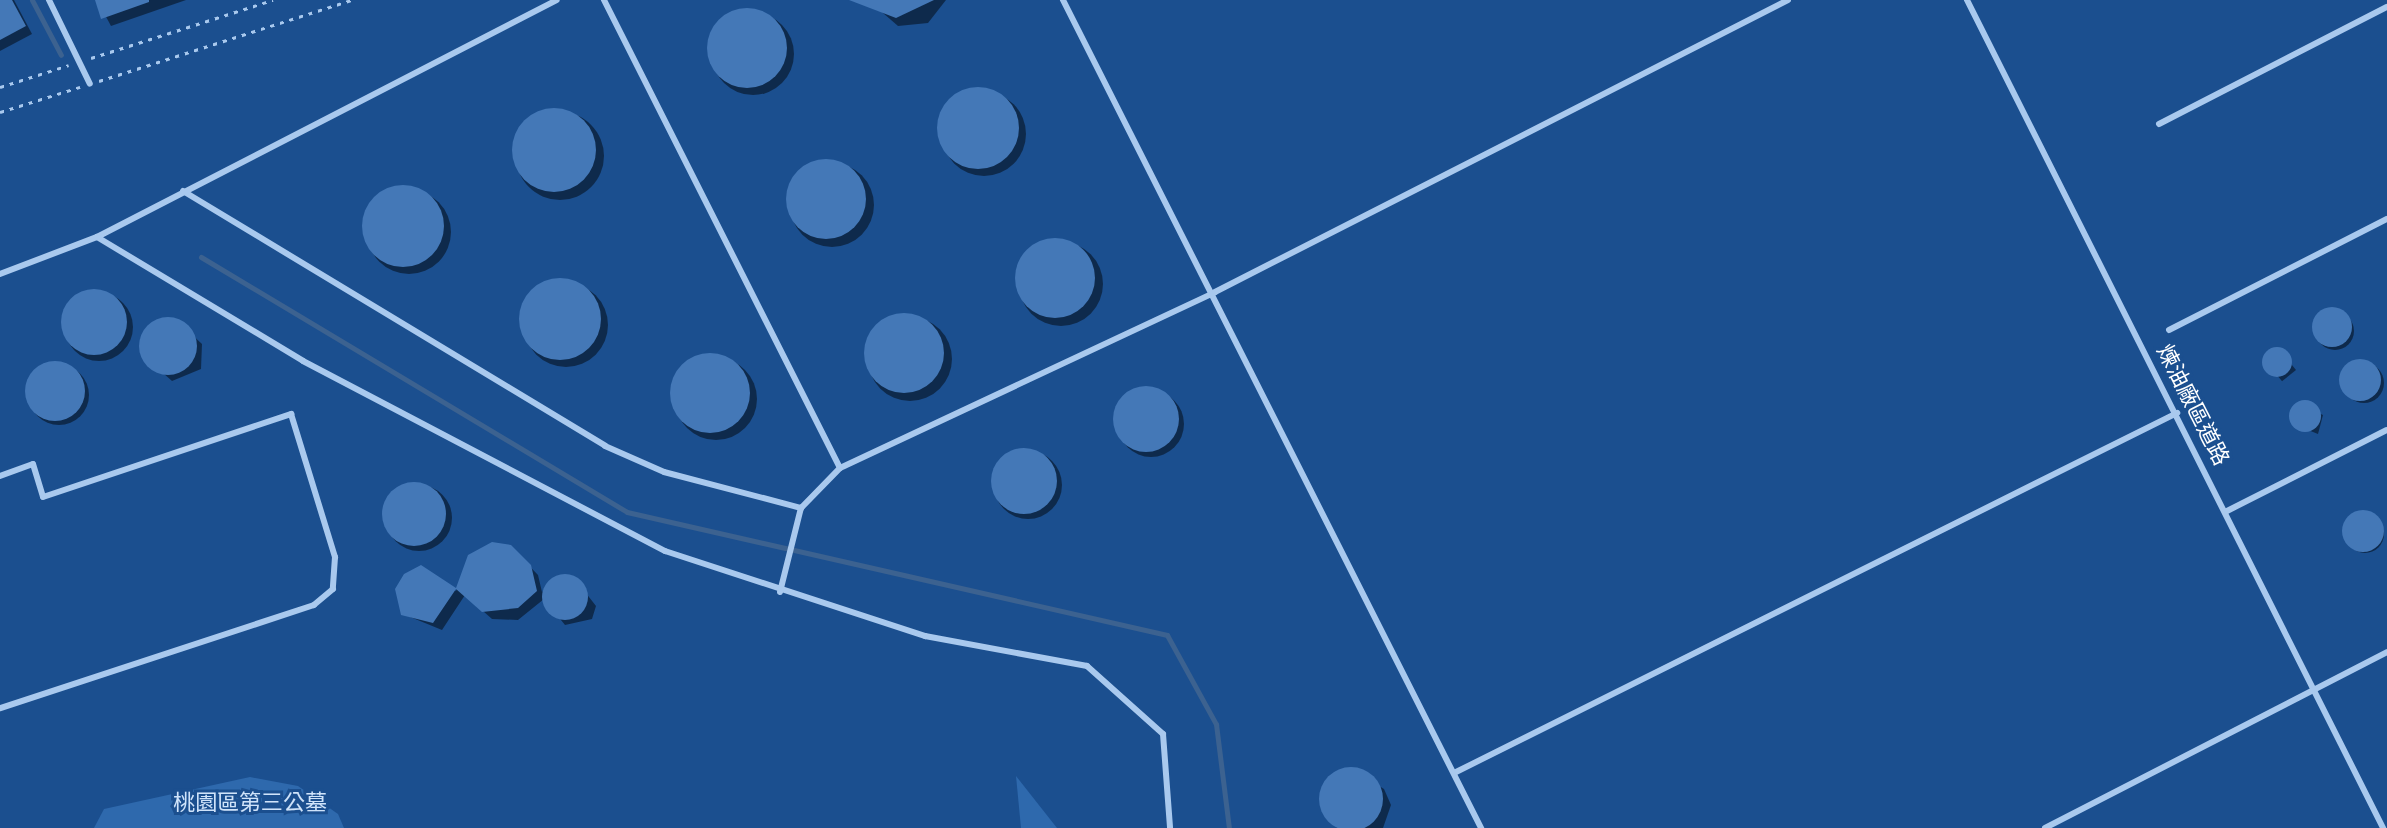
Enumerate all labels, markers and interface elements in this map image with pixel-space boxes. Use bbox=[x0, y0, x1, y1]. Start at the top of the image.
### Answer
street label: 煉油廠區道路 bbox=[2151, 340, 2235, 470]
park label: 桃園區第三公墓 bbox=[173, 790, 327, 816]

